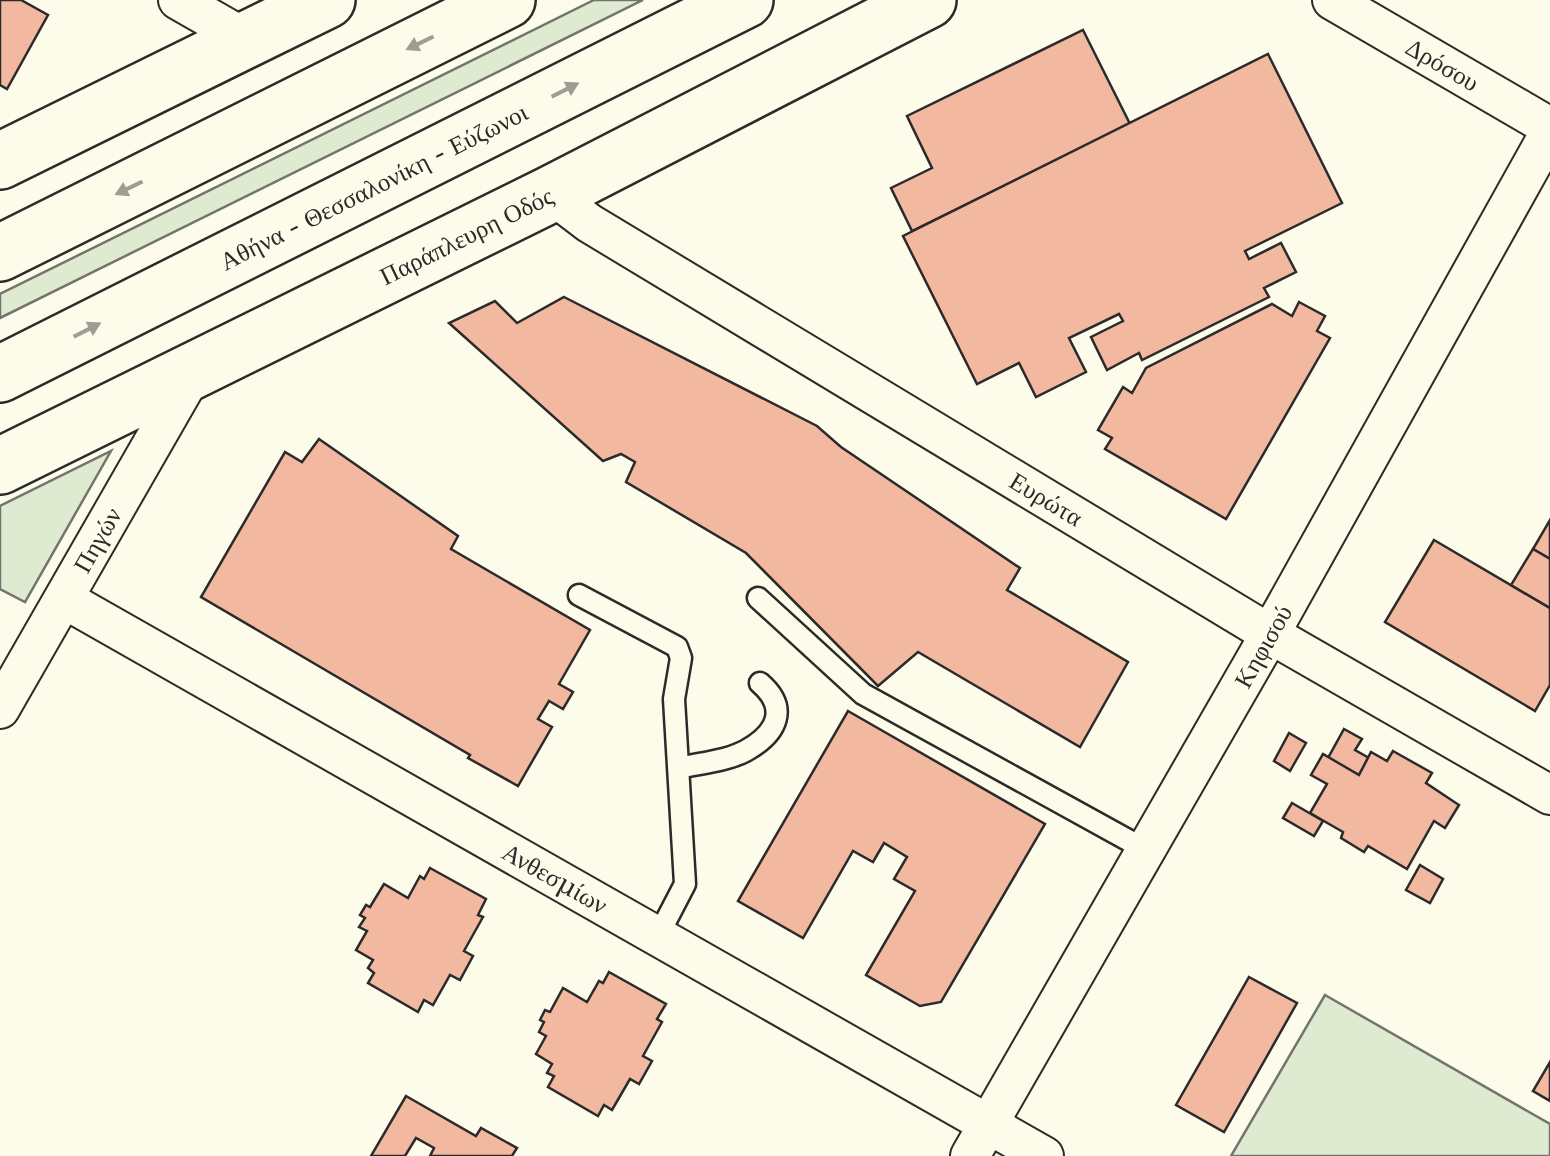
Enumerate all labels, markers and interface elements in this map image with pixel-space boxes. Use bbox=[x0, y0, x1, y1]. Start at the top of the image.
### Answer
street label: Δρόσου bbox=[1400, 31, 1485, 98]
one-way arrow bbox=[406, 35, 435, 52]
one-way arrow bbox=[551, 82, 580, 99]
street label: Αθήνα - Θεσσαλονίκη - Εύζωνοι bbox=[214, 96, 533, 277]
one-way arrow bbox=[115, 180, 144, 197]
street label: Παράπλευρη Οδός bbox=[375, 180, 558, 292]
one-way arrow bbox=[73, 322, 102, 339]
street label: Ευρώτα bbox=[1004, 465, 1089, 533]
street label: Πηγών bbox=[66, 502, 128, 578]
street label: Κηφισού bbox=[1227, 599, 1299, 693]
street label: Ανθεσμίων bbox=[497, 836, 613, 920]

